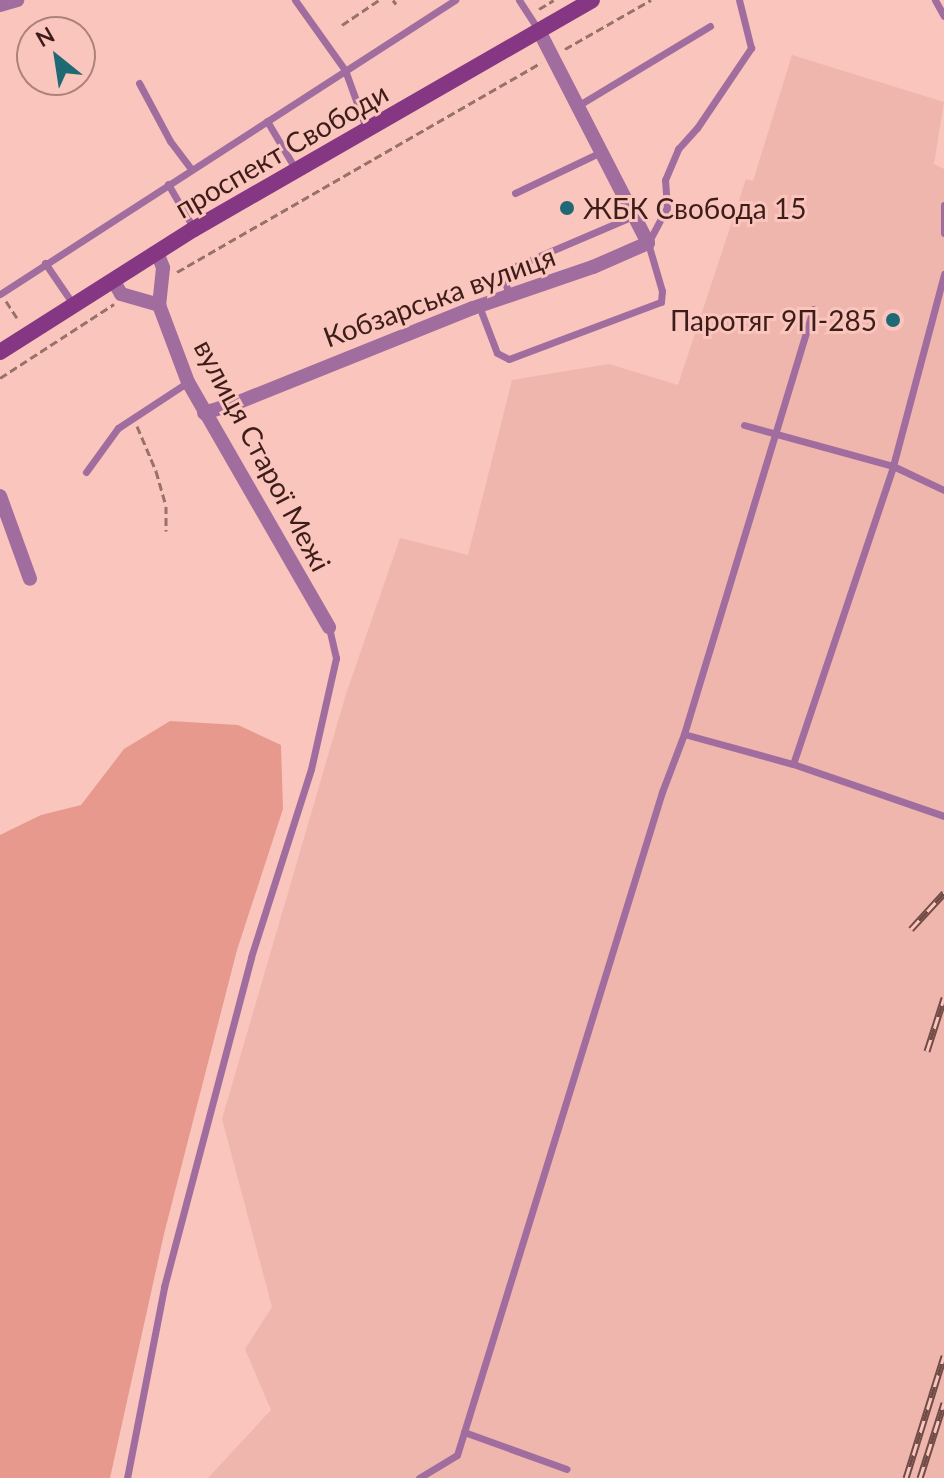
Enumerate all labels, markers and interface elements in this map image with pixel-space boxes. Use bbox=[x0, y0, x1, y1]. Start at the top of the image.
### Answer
north arrow bbox=[16, 16, 96, 96]
text: N bbox=[31, 21, 59, 52]
street label: проспект Свободи bbox=[168, 75, 394, 225]
place label: ЖБК Свобода 15 bbox=[583, 191, 806, 225]
marker: ЖБК Свобода 15 bbox=[558, 199, 576, 217]
street label: Кобзарська вулиця bbox=[319, 238, 559, 354]
place label: Паротяг 9П-285 bbox=[670, 303, 877, 337]
marker: Паротяг 9П-285 bbox=[884, 311, 902, 329]
street label: вулиця Старої Межі bbox=[188, 333, 338, 577]

